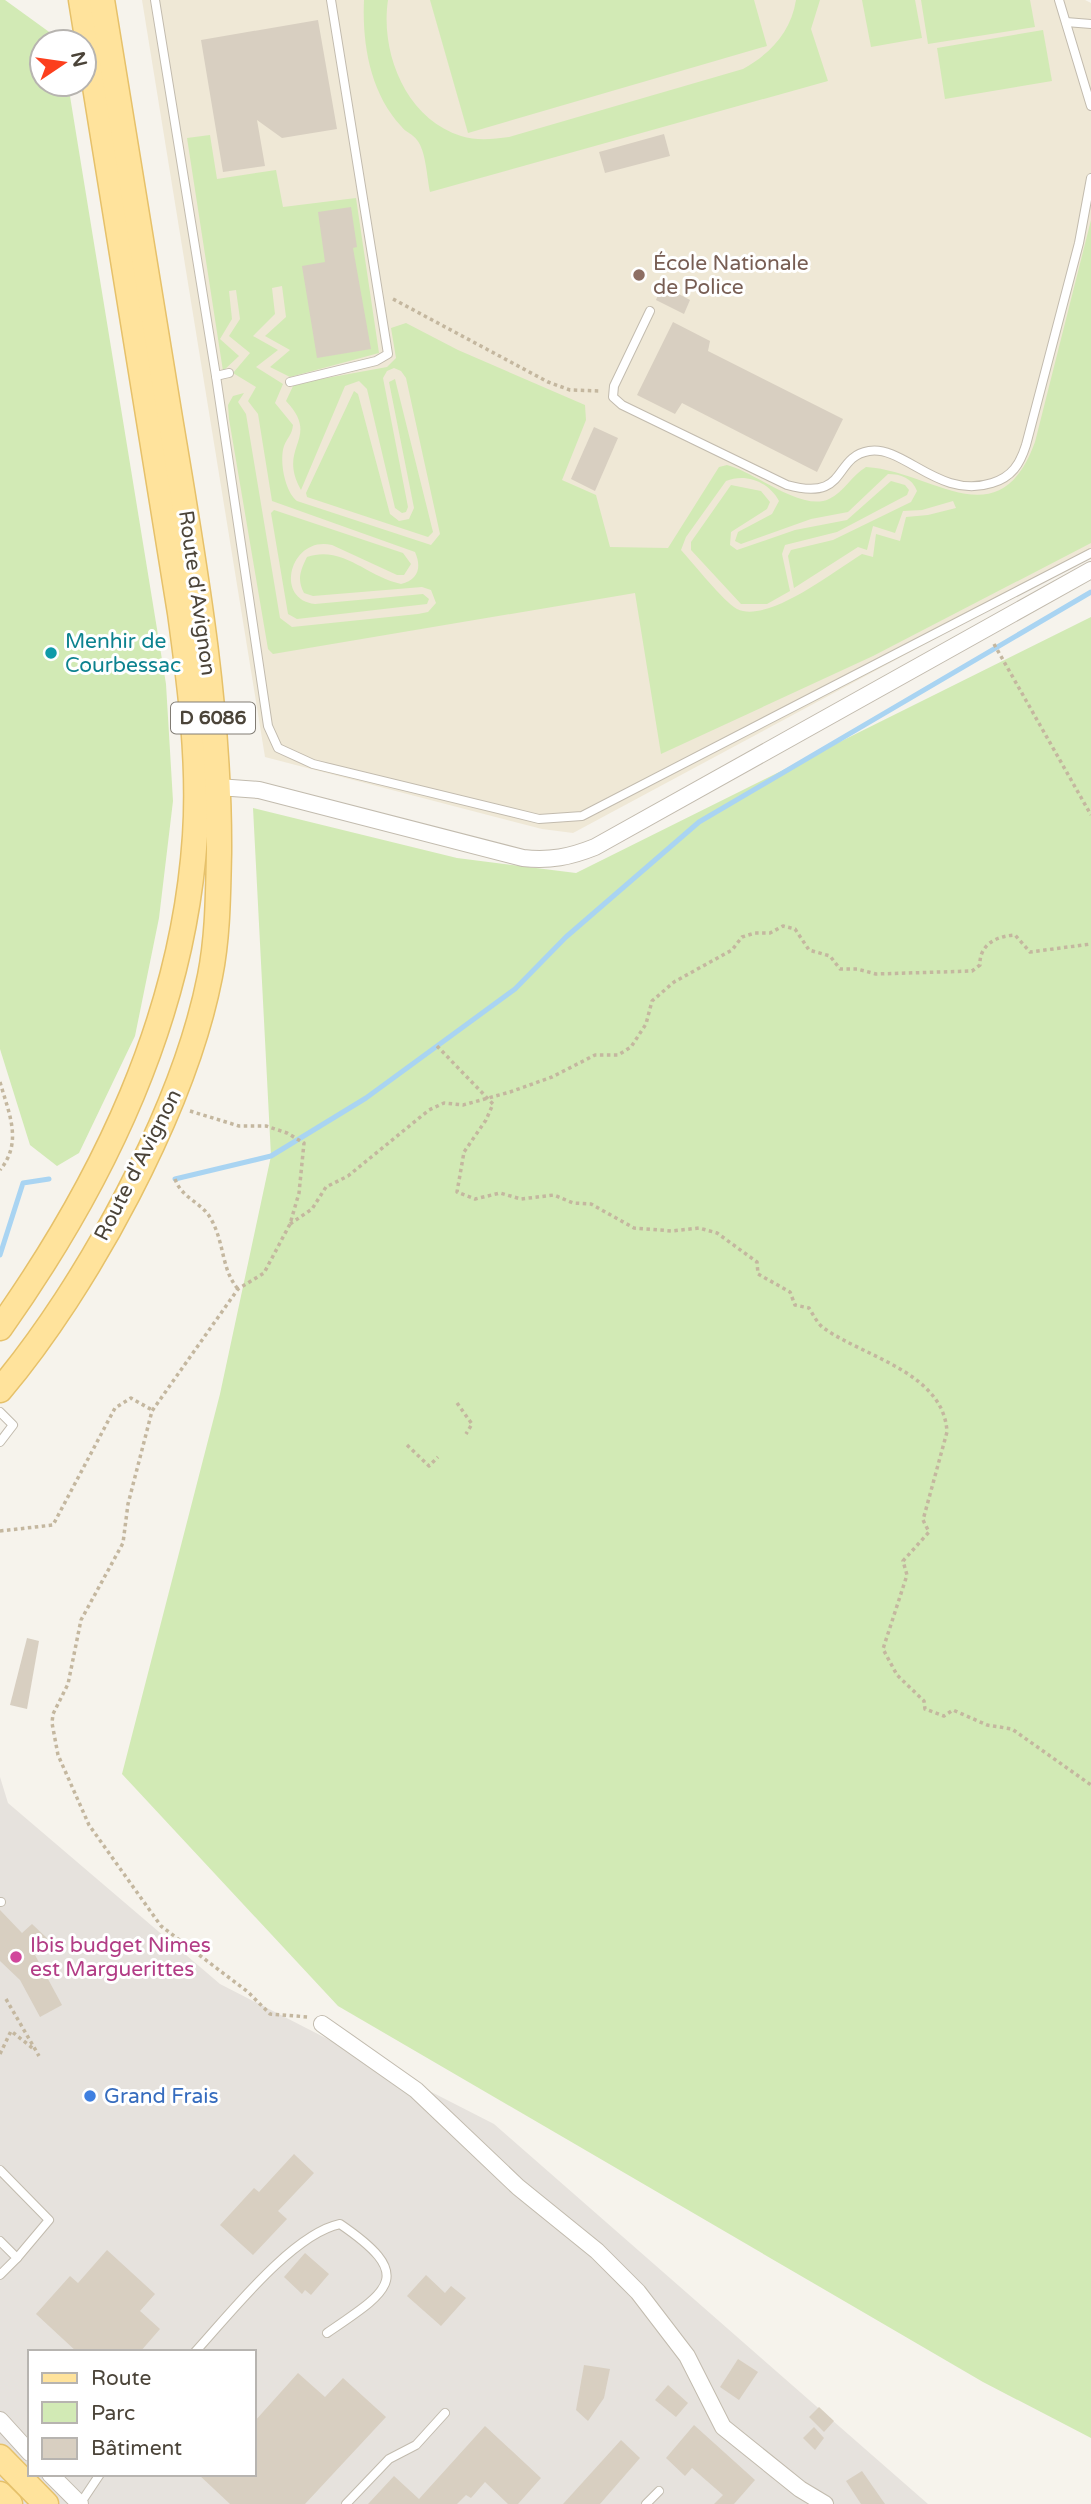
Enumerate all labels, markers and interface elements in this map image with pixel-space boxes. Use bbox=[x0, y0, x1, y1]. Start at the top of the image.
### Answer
north arrow bbox=[28, 28, 98, 98]
text: N bbox=[66, 49, 91, 69]
place label: École Nationale de Police bbox=[653, 251, 809, 300]
marker: École Nationale de Police bbox=[631, 267, 647, 283]
street label: Route d'Avignon bbox=[173, 509, 221, 677]
place label: Menhir de Courbessac bbox=[65, 629, 181, 678]
marker: Menhir de Courbessac bbox=[43, 645, 59, 661]
road number: D 6086 bbox=[171, 702, 255, 734]
street label: Route d'Avignon bbox=[89, 1085, 187, 1245]
place label: Ibis budget Nimes est Marguerittes bbox=[30, 1933, 211, 1982]
marker: Ibis budget Nimes est Marguerittes bbox=[8, 1949, 24, 1965]
place label: Grand Frais bbox=[104, 2084, 219, 2109]
marker: Grand Frais bbox=[82, 2088, 98, 2104]
legend bbox=[28, 2350, 256, 2476]
text: Route bbox=[91, 2366, 151, 2391]
text: Parc bbox=[91, 2401, 135, 2426]
text: Bâtiment bbox=[91, 2436, 182, 2461]

